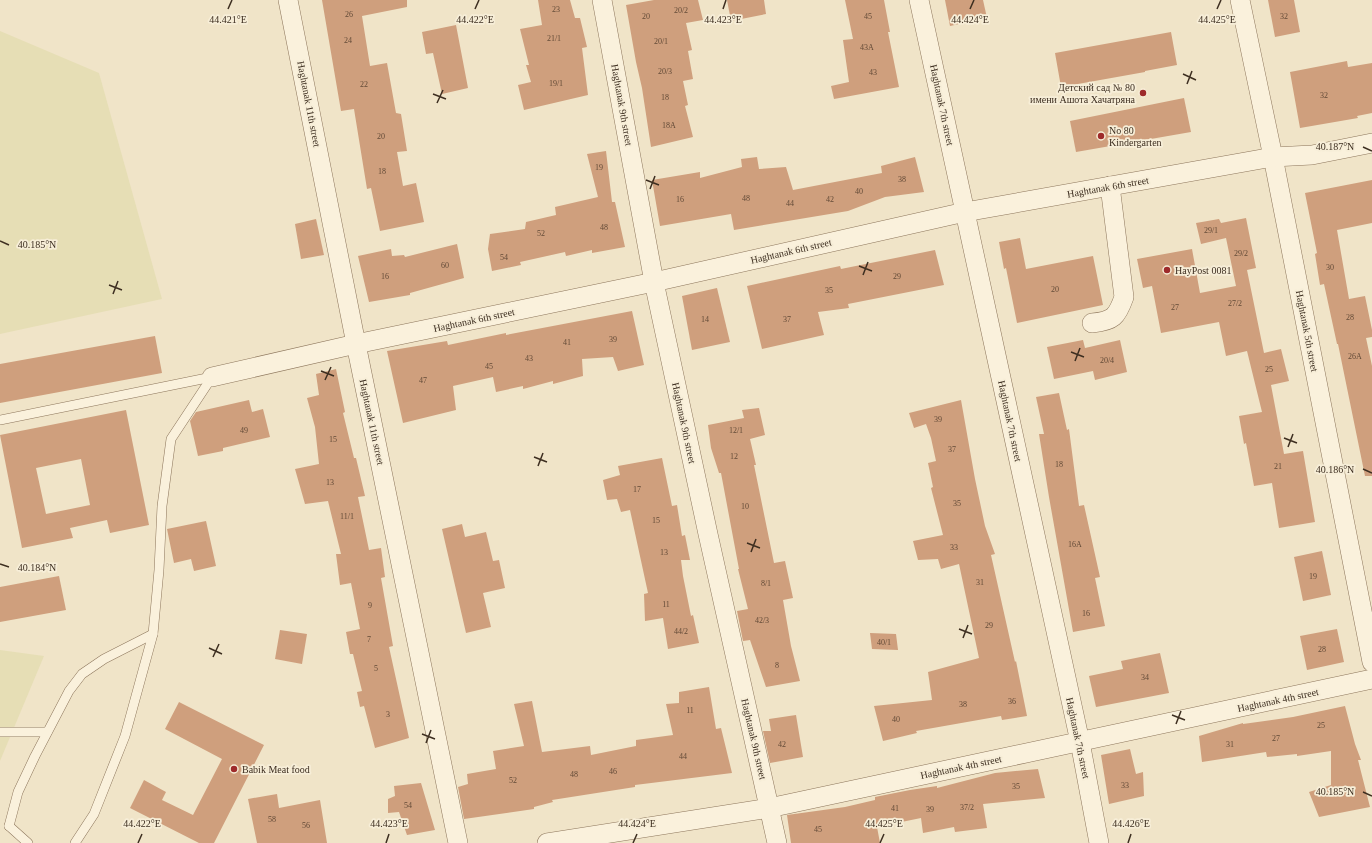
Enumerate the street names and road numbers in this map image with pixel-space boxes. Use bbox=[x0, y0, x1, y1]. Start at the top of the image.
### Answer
street label: Haghtanak 11th street bbox=[295, 60, 323, 148]
street label: Haghtanak 9th street bbox=[609, 63, 635, 147]
street label: Haghtanak 7th street bbox=[928, 63, 956, 147]
street label: Haghtanak 6th street bbox=[1066, 174, 1150, 200]
street label: Haghtanak 6th street bbox=[749, 236, 833, 266]
street label: Haghtanak 5th street bbox=[1294, 289, 1320, 373]
street label: Haghtanak 6th street bbox=[432, 306, 516, 334]
street label: Haghtanak 11th street bbox=[358, 378, 387, 466]
street label: Haghtanak 7th street bbox=[996, 379, 1024, 463]
street label: Haghtanak 9th street bbox=[670, 381, 698, 465]
street label: Haghtanak 4th street bbox=[1236, 686, 1320, 714]
street label: Haghtanak 7th street bbox=[1064, 696, 1092, 780]
street label: Haghtanak 9th street bbox=[739, 697, 769, 781]
street label: Haghtanak 4th street bbox=[919, 753, 1003, 781]

